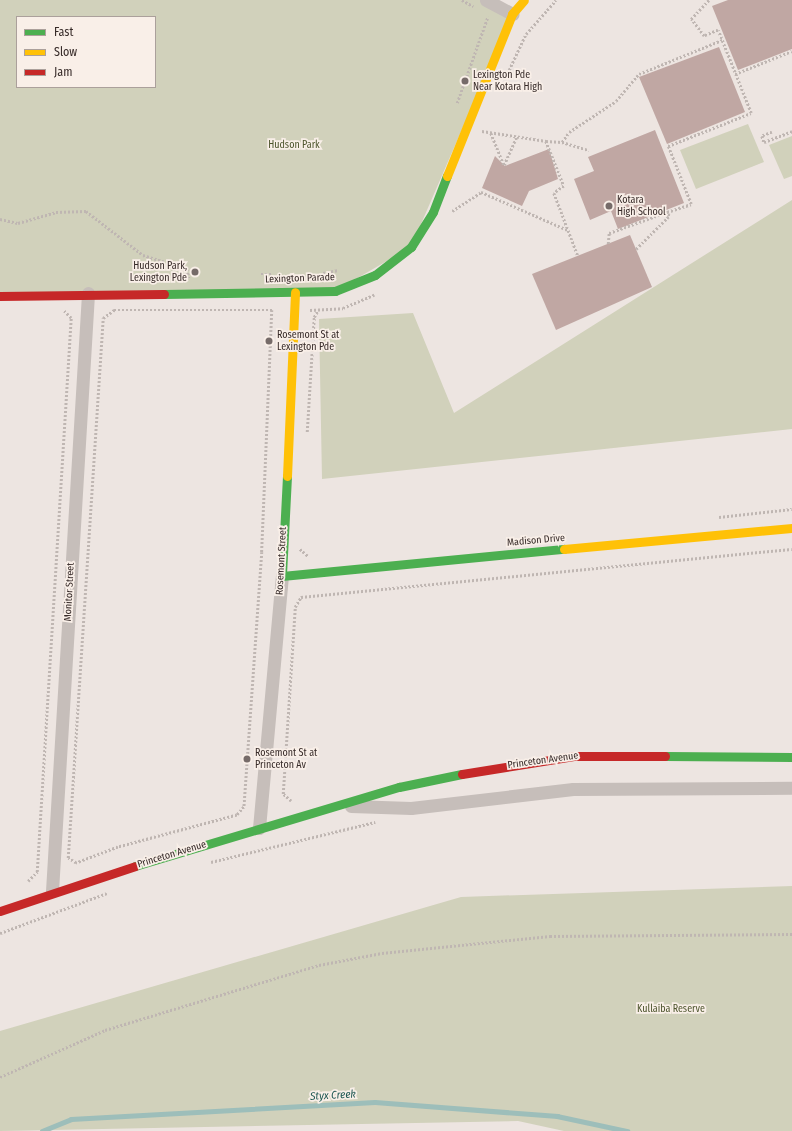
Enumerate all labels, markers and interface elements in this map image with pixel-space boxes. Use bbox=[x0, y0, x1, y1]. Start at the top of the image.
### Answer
legend bbox=[16, 16, 156, 88]
text: Fast bbox=[54, 25, 73, 39]
text: Slow bbox=[54, 45, 77, 59]
text: Jam bbox=[54, 65, 72, 79]
place label: Lexington Pde Near Kotara High bbox=[473, 69, 542, 92]
marker: Lexington Pde Near Kotara High bbox=[460, 76, 470, 86]
park label: Hudson Park bbox=[268, 140, 320, 152]
place label: Kotara High School bbox=[617, 194, 666, 218]
marker: Kotara High School bbox=[604, 201, 614, 211]
place label: Hudson Park, Lexington Pde bbox=[130, 260, 187, 284]
marker: Hudson Park, Lexington Pde bbox=[190, 267, 200, 277]
street label: Lexington Parade bbox=[265, 272, 335, 286]
place label: Rosemont St at Lexington Pde bbox=[277, 329, 339, 352]
marker: Rosemont St at Lexington Pde bbox=[264, 336, 274, 346]
street label: Rosemont Street bbox=[274, 527, 290, 595]
street label: Madison Drive bbox=[506, 532, 566, 550]
street label: Monitor Street bbox=[62, 562, 78, 622]
place label: Rosemont St at Princeton Av bbox=[255, 747, 317, 770]
street label: Princeton Avenue bbox=[507, 750, 579, 772]
marker: Rosemont St at Princeton Av bbox=[242, 754, 252, 764]
street label: Princeton Avenue bbox=[136, 839, 208, 871]
park label: Kullaiba Reserve bbox=[637, 1004, 705, 1016]
water label: Styx Creek bbox=[310, 1088, 356, 1104]

